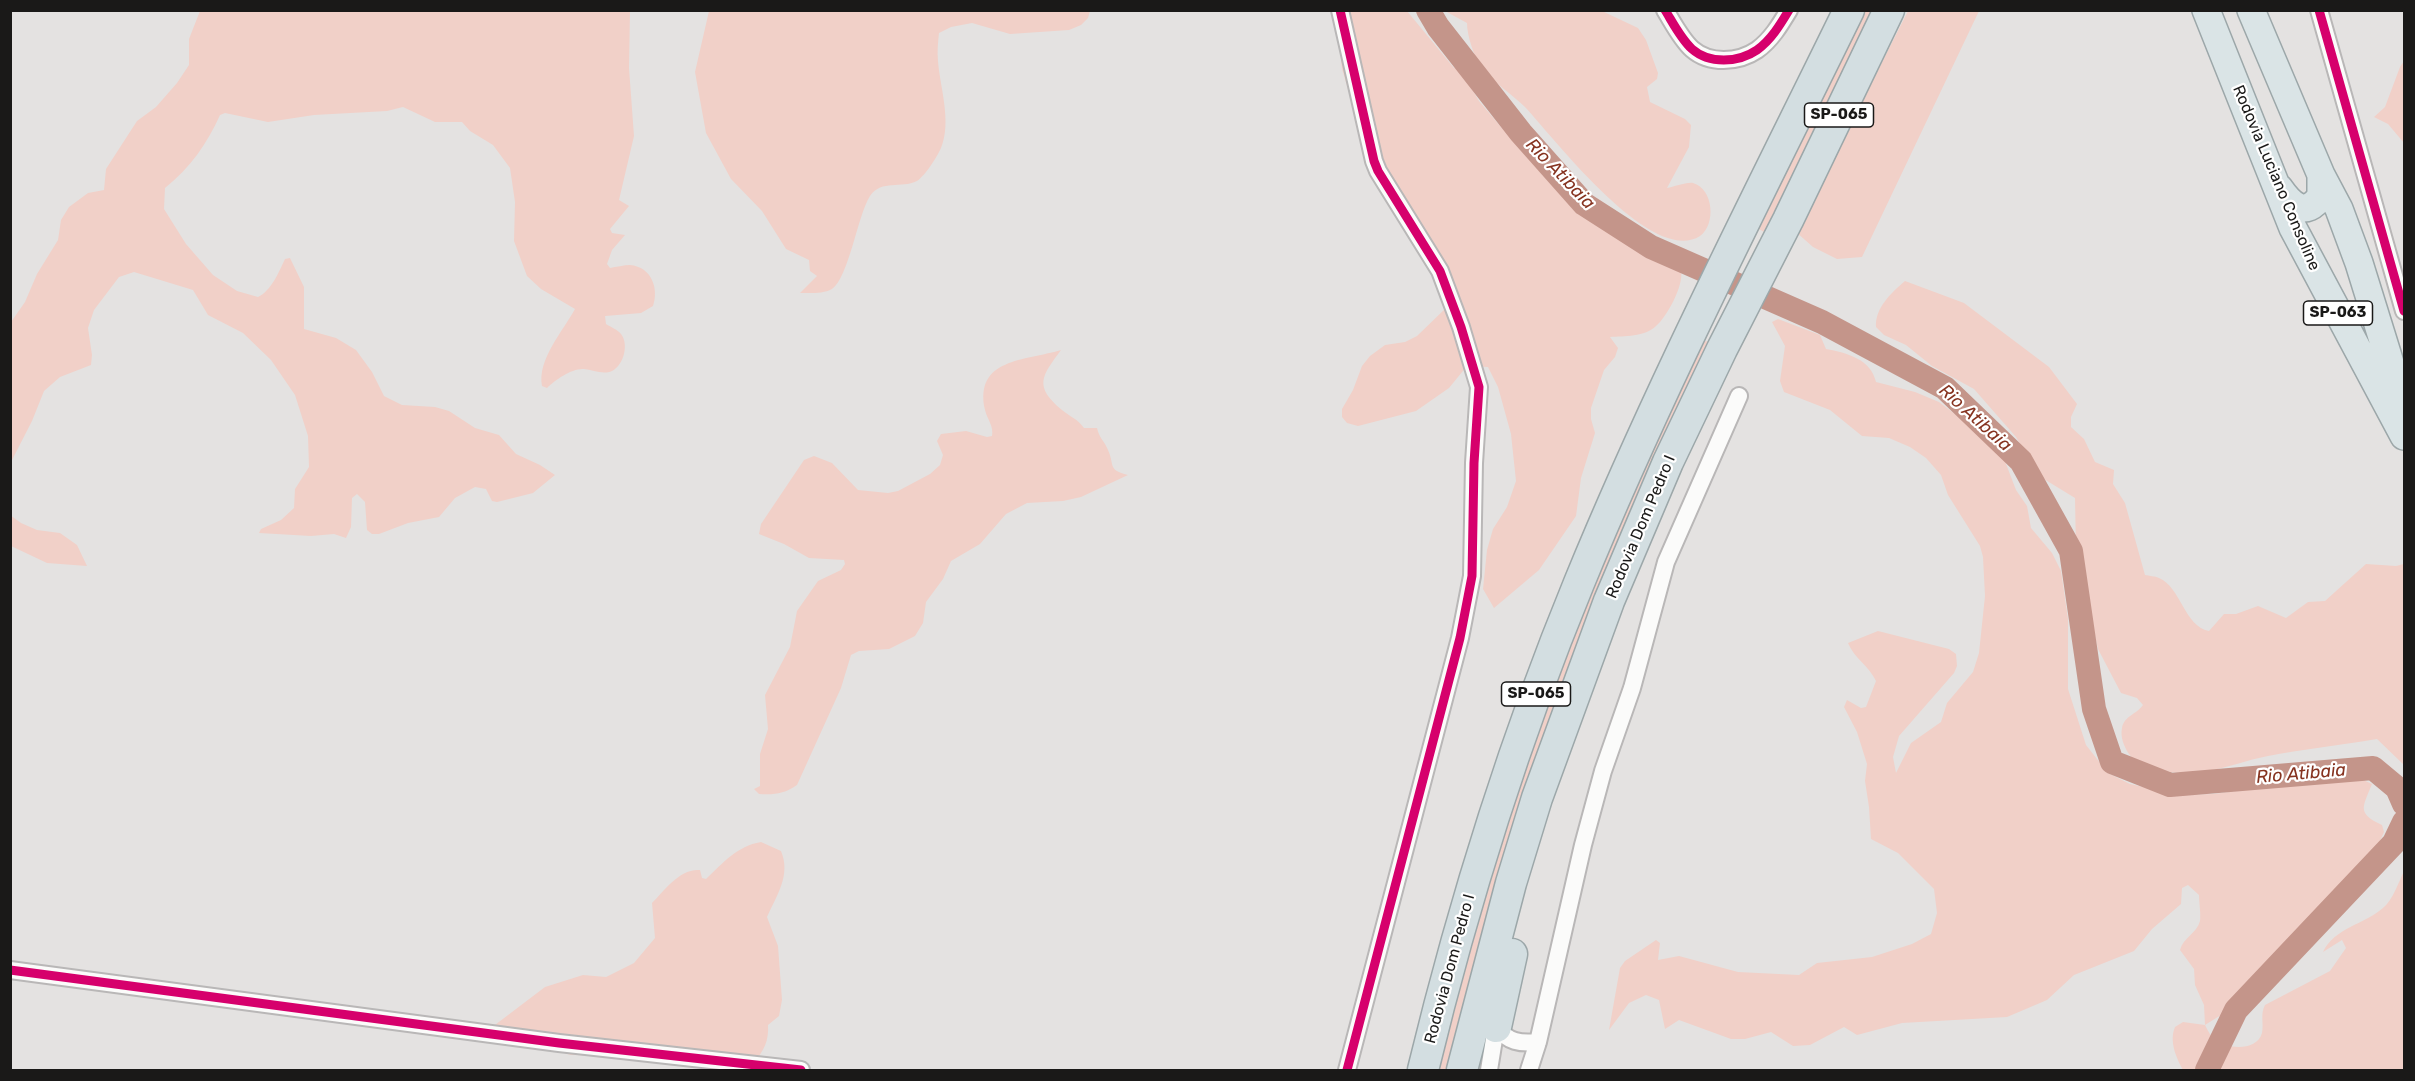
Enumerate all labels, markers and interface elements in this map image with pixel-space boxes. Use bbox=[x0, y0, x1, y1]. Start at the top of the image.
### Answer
street label: Rodovia Luciano Consoline bbox=[2228, 82, 2324, 274]
road number: SP-065 bbox=[1804, 103, 1874, 127]
water label: Rio Atibaia bbox=[1521, 134, 1599, 214]
road number: SP-063 bbox=[2304, 301, 2372, 325]
water label: Rio Atibaia bbox=[1934, 380, 2016, 456]
street label: Rodovia Dom Pedro I bbox=[1602, 452, 1680, 602]
road number: SP-065 bbox=[1502, 682, 1570, 706]
water label: Rio Atibaia bbox=[2255, 759, 2347, 789]
street label: Rodovia Dom Pedro I bbox=[1421, 892, 1479, 1046]

